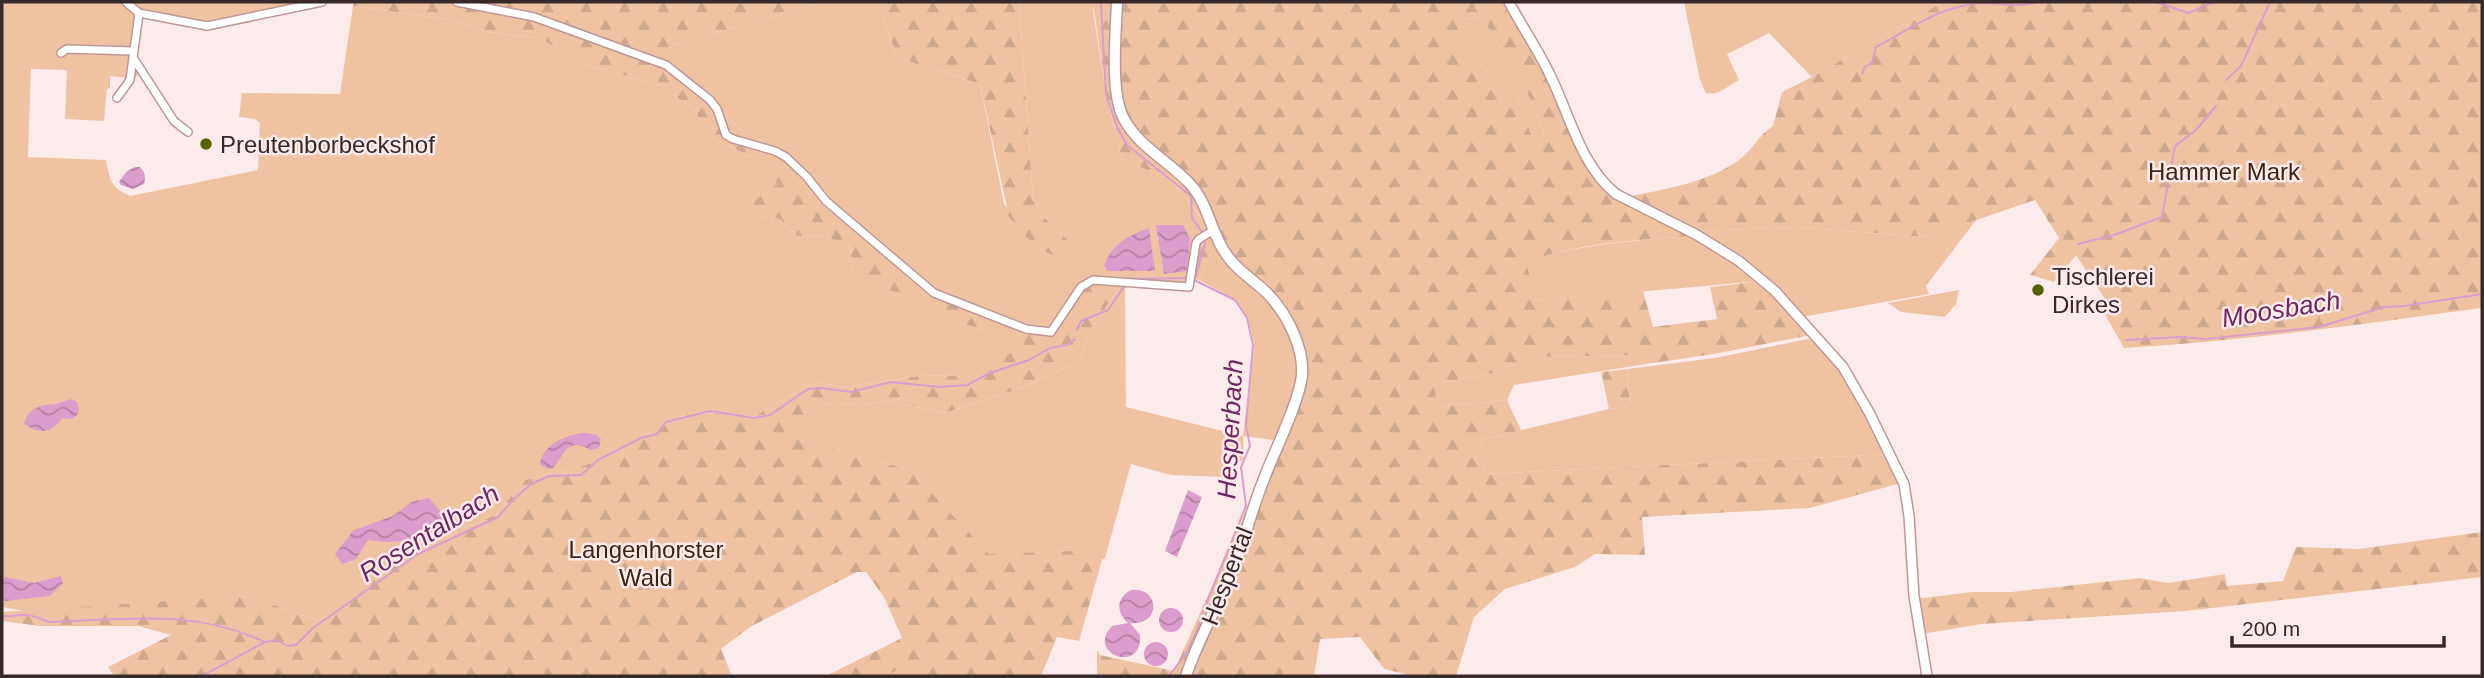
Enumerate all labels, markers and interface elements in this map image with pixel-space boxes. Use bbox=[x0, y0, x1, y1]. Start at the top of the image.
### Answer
place label: Preutenborbeckshof bbox=[220, 131, 435, 158]
marker: Preutenborbeckshof bbox=[198, 136, 214, 152]
park label: Hammer Mark bbox=[2148, 158, 2301, 185]
place label: Tischlerei Dirkes bbox=[2052, 263, 2154, 318]
marker: Tischlerei Dirkes bbox=[2030, 282, 2046, 298]
water label: Moosbach bbox=[2219, 285, 2343, 333]
water label: Hesperbach bbox=[1211, 358, 1249, 500]
water label: Rosentalbach bbox=[354, 478, 504, 588]
street label: Hespertal bbox=[1196, 523, 1258, 629]
park label: Langenhorster Wald bbox=[569, 536, 723, 591]
scale bar bbox=[2232, 604, 2444, 648]
text: 200 m bbox=[2242, 617, 2300, 640]

